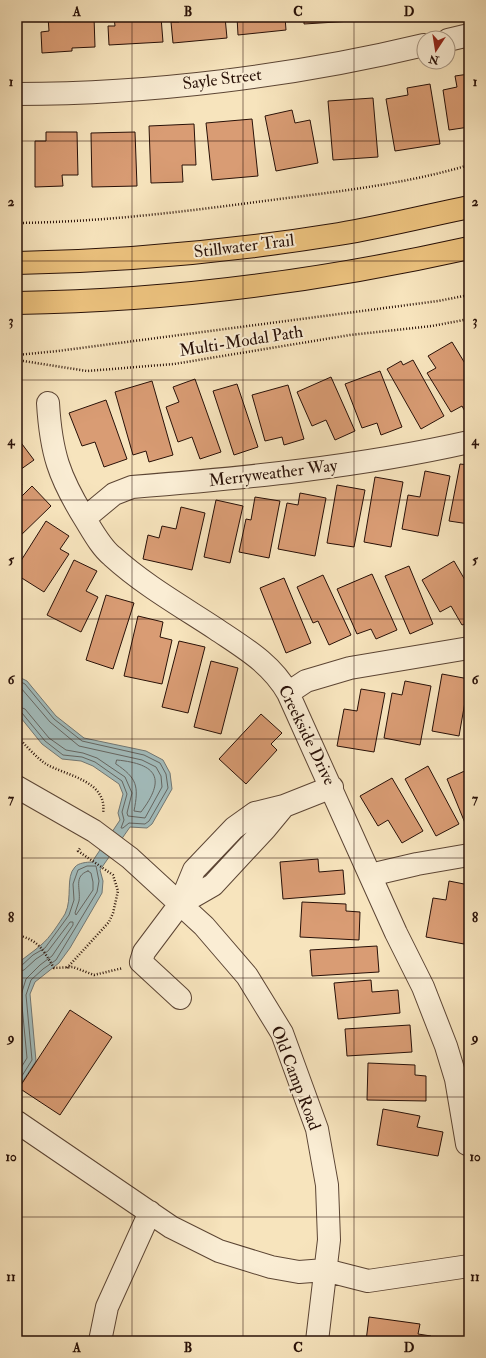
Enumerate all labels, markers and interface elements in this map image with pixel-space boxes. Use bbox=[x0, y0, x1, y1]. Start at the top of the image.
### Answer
text: A bbox=[72, 4, 82, 20]
text: B bbox=[184, 4, 192, 20]
text: C bbox=[293, 4, 303, 20]
text: D bbox=[404, 4, 415, 20]
north arrow bbox=[416, 30, 456, 70]
text: N bbox=[427, 52, 441, 67]
street label: Sayle Street bbox=[181, 64, 263, 95]
text: 1 bbox=[9, 74, 14, 90]
text: 1 bbox=[473, 74, 478, 90]
text: 2 bbox=[8, 194, 15, 210]
text: 2 bbox=[472, 194, 479, 210]
street label: Stillwater Trail bbox=[193, 229, 296, 263]
text: 3 bbox=[9, 313, 14, 329]
text: 3 bbox=[473, 313, 478, 329]
street label: Multi-Modal Path bbox=[178, 321, 304, 361]
text: 4 bbox=[6, 433, 15, 449]
text: 4 bbox=[470, 433, 479, 449]
street label: Merryweather Way bbox=[207, 455, 339, 492]
text: 5 bbox=[8, 552, 14, 568]
text: 5 bbox=[472, 552, 478, 568]
text: 6 bbox=[8, 672, 16, 688]
text: 6 bbox=[472, 672, 480, 688]
street label: Creekside Drive bbox=[274, 681, 340, 789]
text: 7 bbox=[8, 791, 15, 807]
text: 7 bbox=[472, 791, 479, 807]
text: 8 bbox=[8, 910, 14, 926]
text: 8 bbox=[472, 910, 478, 926]
street label: Old Camp Road bbox=[266, 1023, 326, 1134]
text: 9 bbox=[6, 1030, 15, 1046]
text: 9 bbox=[470, 1030, 479, 1046]
text: 10 bbox=[5, 1149, 17, 1165]
text: 10 bbox=[469, 1149, 481, 1165]
text: 11 bbox=[6, 1269, 16, 1285]
text: 11 bbox=[470, 1269, 480, 1285]
text: A bbox=[72, 1340, 82, 1356]
text: B bbox=[184, 1340, 192, 1356]
text: C bbox=[293, 1340, 303, 1356]
text: D bbox=[404, 1340, 415, 1356]

